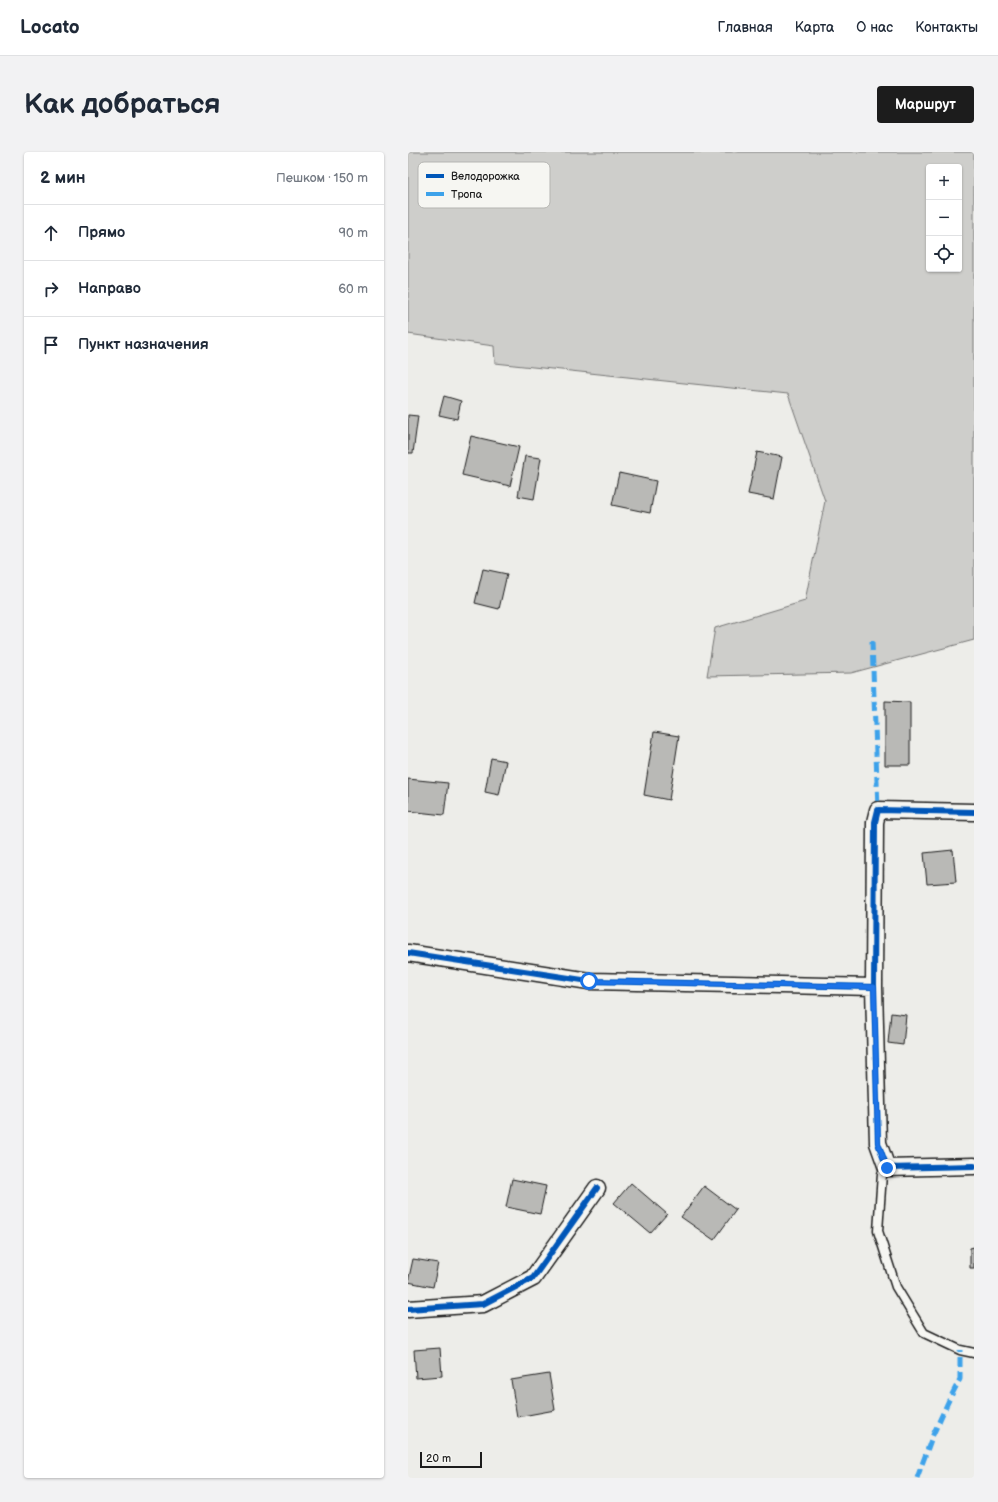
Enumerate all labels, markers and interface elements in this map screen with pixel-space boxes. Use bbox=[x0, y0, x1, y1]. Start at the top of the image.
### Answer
text: Locato bbox=[20, 16, 80, 39]
text: Главная bbox=[718, 19, 773, 36]
text: Карта bbox=[795, 19, 834, 36]
text: О нас bbox=[856, 19, 893, 36]
text: Контакты bbox=[915, 19, 978, 36]
button: Маршрут bbox=[877, 86, 974, 123]
text: Как добраться bbox=[24, 88, 221, 121]
legend bbox=[418, 162, 550, 208]
map controls bbox=[926, 164, 962, 272]
button: + bbox=[926, 164, 962, 200]
text: 2 мин bbox=[40, 168, 86, 188]
text: Пешком · 150 m bbox=[276, 170, 368, 186]
text: Велодорожка bbox=[451, 170, 520, 183]
text: Тропа bbox=[451, 188, 483, 201]
button: − bbox=[926, 200, 962, 236]
icon: ahead bbox=[40, 222, 62, 244]
text: Прямо bbox=[78, 223, 125, 242]
text: 90 m bbox=[339, 225, 368, 241]
button: locate bbox=[926, 236, 962, 272]
icon: right bbox=[40, 278, 62, 300]
text: Направо bbox=[78, 279, 141, 298]
text: 60 m bbox=[338, 281, 368, 297]
icon: arrive bbox=[40, 334, 62, 356]
text: Пункт назначения bbox=[78, 335, 209, 354]
route start bbox=[580, 972, 598, 990]
route end bbox=[878, 1159, 896, 1177]
scale bar bbox=[420, 1450, 482, 1469]
text: 20 m bbox=[426, 1452, 451, 1465]

